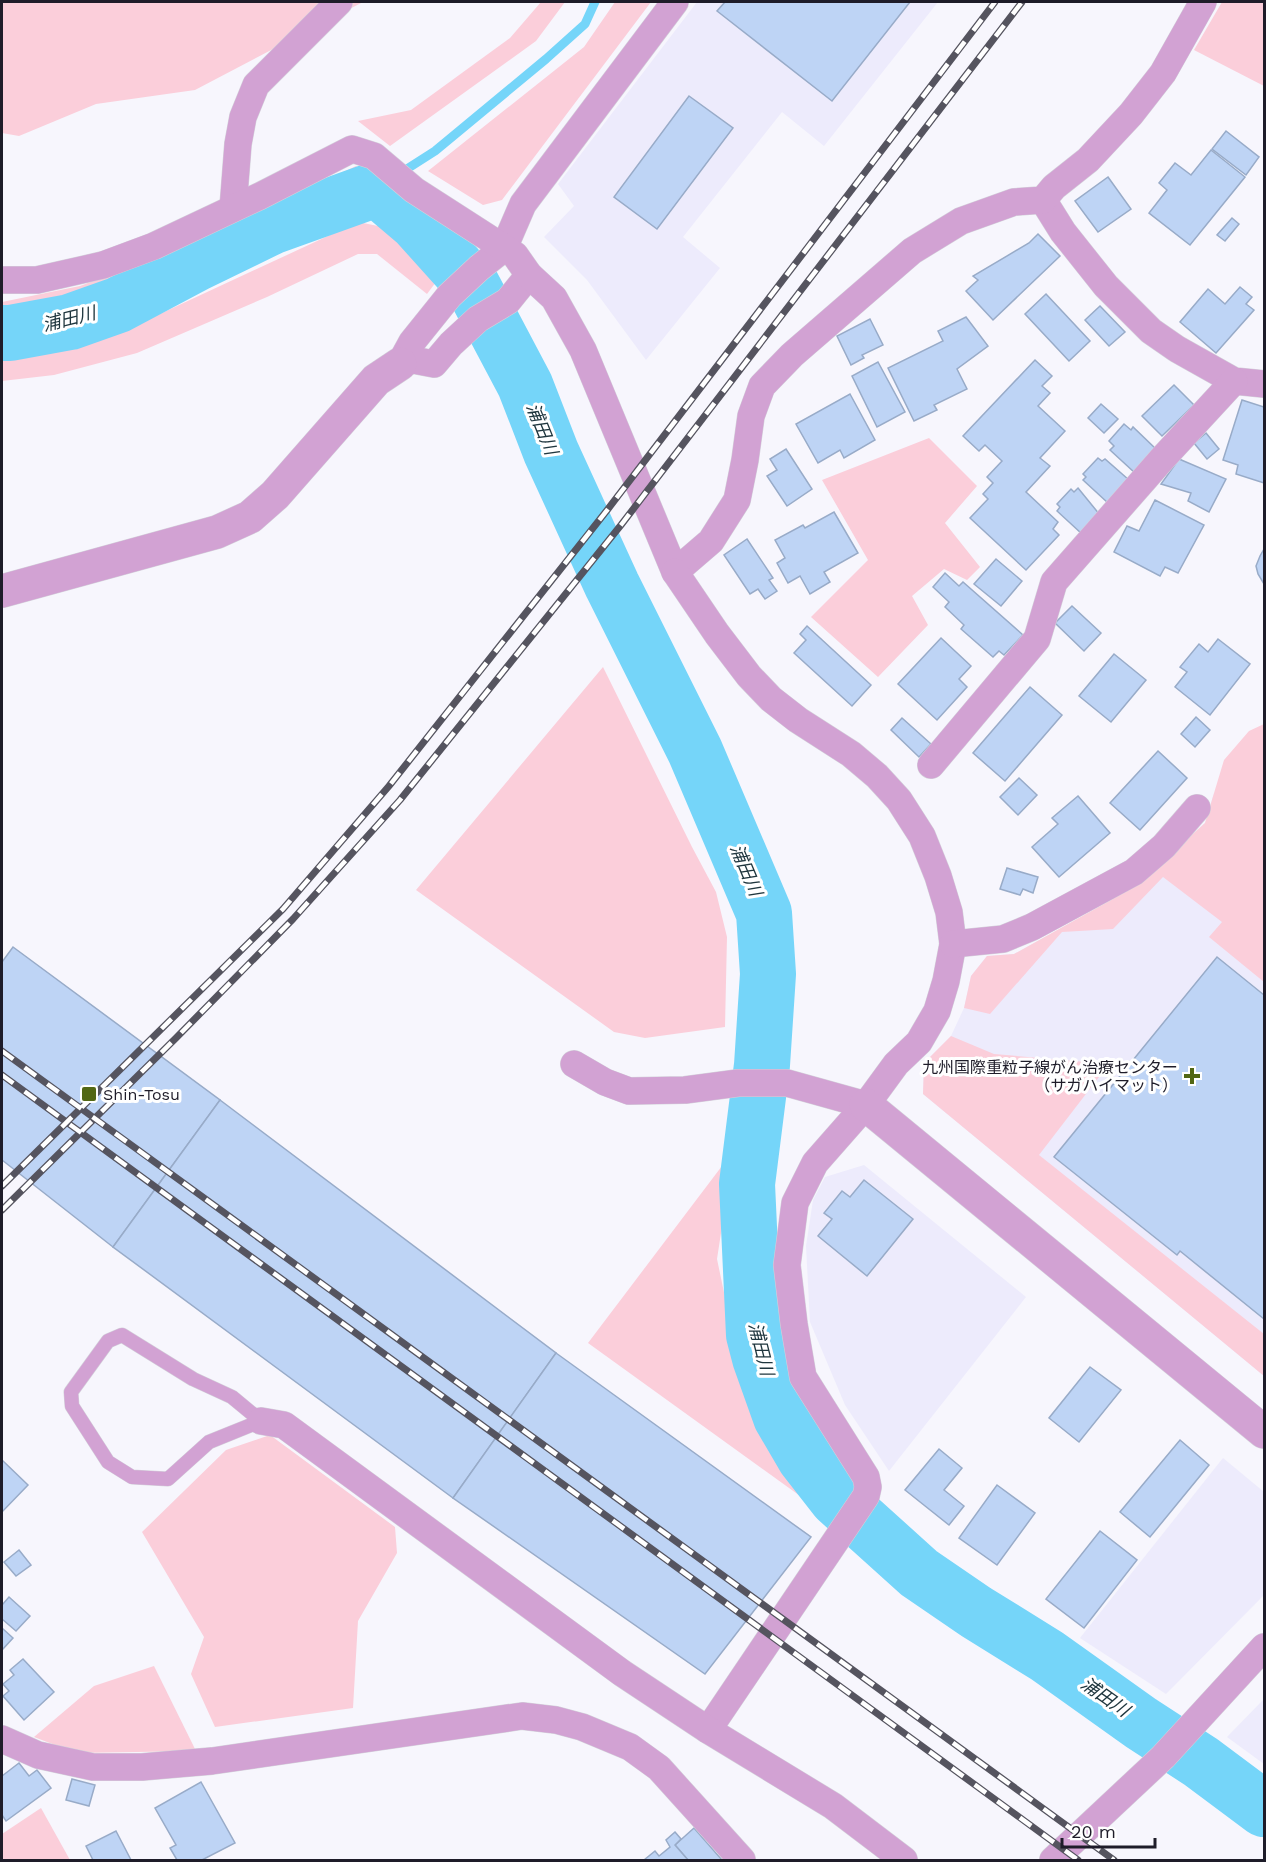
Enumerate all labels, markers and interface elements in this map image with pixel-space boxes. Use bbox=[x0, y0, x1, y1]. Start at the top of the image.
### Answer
water label: 浦田川 bbox=[40, 301, 100, 335]
water label: 浦田川 bbox=[523, 400, 563, 460]
water label: 浦田川 bbox=[726, 841, 767, 901]
place label: 九州国際重粒子線がん治療センター （サガハイマット） bbox=[922, 1058, 1178, 1095]
marker: 九州国際重粒子線がん治療センター （サガハイマット） bbox=[1183, 1067, 1201, 1085]
marker: Shin-Tosu bbox=[80, 1085, 98, 1103]
place label: Shin-Tosu bbox=[103, 1085, 180, 1104]
water label: 浦田川 bbox=[745, 1320, 779, 1380]
water label: 浦田川 bbox=[1077, 1673, 1135, 1722]
scale bar bbox=[1062, 1811, 1155, 1849]
text: 20 m bbox=[1071, 1821, 1116, 1842]

